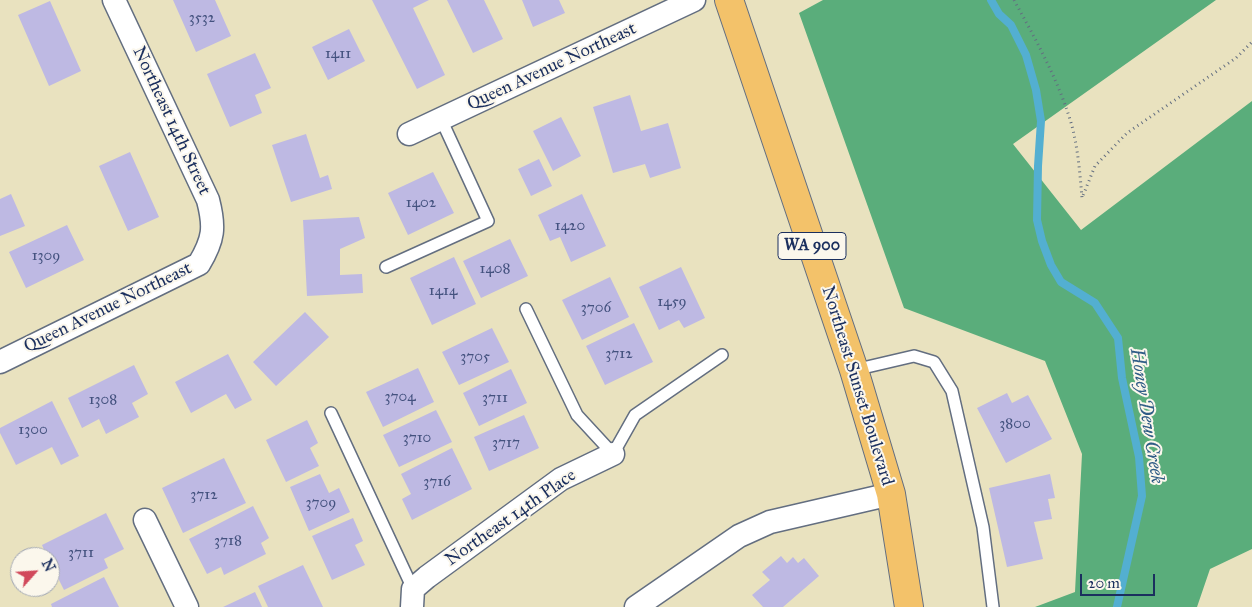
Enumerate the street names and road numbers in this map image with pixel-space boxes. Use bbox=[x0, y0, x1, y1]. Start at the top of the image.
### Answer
street label: Queen Avenue Northeast bbox=[464, 18, 640, 116]
street label: Northeast 14th Street bbox=[127, 43, 215, 199]
road number: WA 900 bbox=[778, 232, 846, 260]
street label: Queen Avenue Northeast bbox=[21, 258, 195, 358]
street label: Northeast Sunset Boulevard bbox=[816, 283, 898, 489]
street label: Northeast 14th Place bbox=[442, 465, 580, 571]

